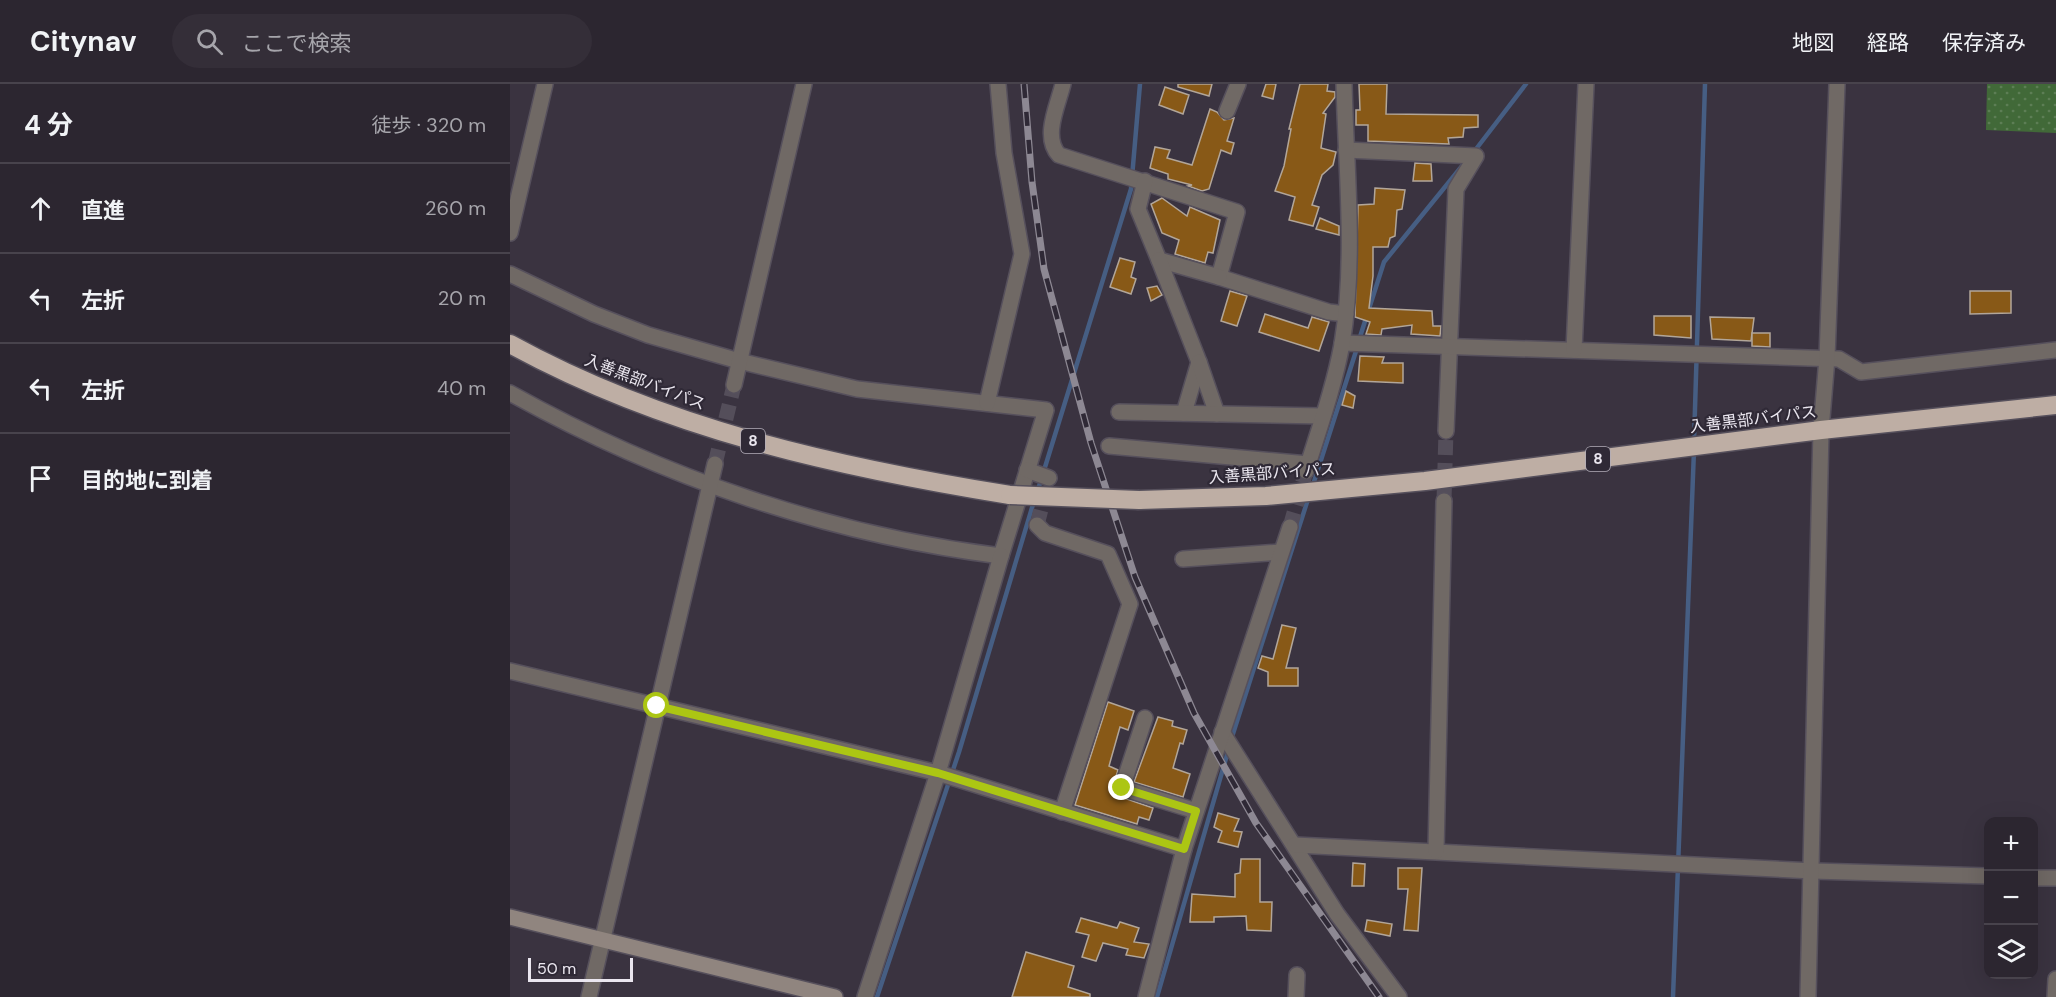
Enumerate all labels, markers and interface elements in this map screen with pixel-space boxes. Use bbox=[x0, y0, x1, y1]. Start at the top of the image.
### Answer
search box bbox=[172, 14, 592, 68]
text: Citynav bbox=[30, 23, 136, 60]
icon: search bbox=[193, 25, 226, 58]
text: ここで検索 bbox=[241, 29, 351, 58]
text: 地図 bbox=[1792, 29, 1834, 57]
text: 経路 bbox=[1867, 29, 1909, 57]
text: 保存済み bbox=[1942, 29, 2026, 57]
text: 4 分 bbox=[24, 108, 73, 142]
text: 徒歩 · 320 m bbox=[371, 112, 486, 138]
icon: ahead bbox=[24, 192, 57, 225]
text: 260 m bbox=[425, 195, 486, 221]
text: 直進 bbox=[81, 196, 125, 225]
icon: left bbox=[24, 282, 57, 315]
text: 20 m bbox=[438, 285, 486, 311]
text: 左折 bbox=[81, 286, 125, 315]
street label: 入善黒部バイパス bbox=[582, 349, 708, 415]
icon: left bbox=[24, 372, 57, 405]
text: 40 m bbox=[437, 375, 486, 401]
text: 左折 bbox=[81, 376, 125, 405]
street label: 入善黒部バイパス bbox=[1688, 401, 1818, 437]
road number: 8 bbox=[741, 429, 765, 453]
road number: 8 bbox=[1586, 447, 1610, 471]
street label: 入善黒部バイパス bbox=[1208, 458, 1336, 488]
icon: arrive bbox=[24, 462, 57, 495]
text: 目的地に到着 bbox=[81, 466, 213, 495]
route start bbox=[643, 692, 669, 718]
route end bbox=[1108, 774, 1134, 800]
map controls bbox=[1984, 817, 2038, 979]
button: + bbox=[1984, 817, 2038, 871]
button: − bbox=[1984, 871, 2038, 925]
button: layers bbox=[1984, 925, 2038, 979]
scale bar bbox=[528, 955, 633, 982]
text: 50 m bbox=[537, 958, 576, 979]

